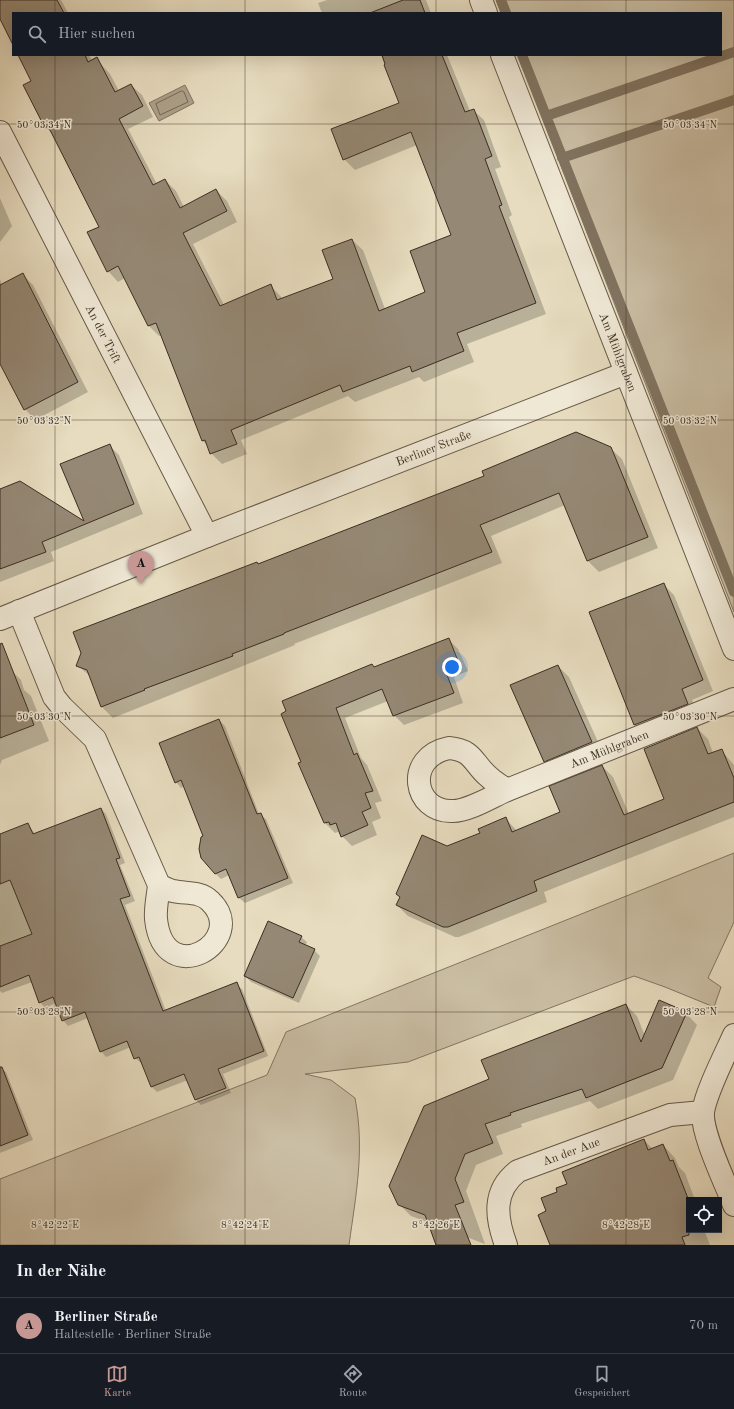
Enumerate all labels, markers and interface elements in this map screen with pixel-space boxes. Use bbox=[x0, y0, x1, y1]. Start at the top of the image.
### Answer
search box bbox=[12, 12, 722, 56]
icon: search bbox=[26, 23, 48, 45]
text: Hier suchen bbox=[58, 27, 135, 42]
text: 50°03'34"N bbox=[17, 120, 72, 130]
text: 50°03'34"N bbox=[663, 120, 718, 130]
street label: An der Trift bbox=[83, 303, 123, 366]
street label: Am Mühlgraben bbox=[596, 311, 638, 394]
text: 50°03'32"N bbox=[17, 416, 72, 426]
text: 50°03'32"N bbox=[663, 416, 718, 426]
street label: Berliner Straße bbox=[394, 429, 474, 469]
pin: A bbox=[128, 551, 154, 584]
your location bbox=[442, 657, 462, 677]
text: 50°03'30"N bbox=[17, 712, 72, 722]
text: 50°03'30"N bbox=[663, 712, 718, 722]
street label: Am Mühlgraben bbox=[568, 729, 651, 771]
text: 50°03'28"N bbox=[17, 1007, 72, 1017]
text: 50°03'28"N bbox=[663, 1007, 718, 1017]
street label: An der Aue bbox=[541, 1136, 602, 1168]
map controls bbox=[686, 1197, 722, 1233]
button: locate bbox=[686, 1197, 722, 1233]
text: 8°42'22"E bbox=[31, 1220, 79, 1230]
text: 8°42'24"E bbox=[221, 1220, 269, 1230]
text: 8°42'26"E bbox=[412, 1220, 460, 1230]
text: 8°42'28"E bbox=[602, 1220, 650, 1230]
text: In der Nähe bbox=[16, 1263, 106, 1280]
text: Berliner Straße bbox=[54, 1310, 158, 1325]
text: A bbox=[24, 1319, 34, 1332]
text: 70 m bbox=[689, 1319, 718, 1332]
text: Haltestelle · Berliner Straße bbox=[54, 1328, 211, 1341]
tab: Karte bbox=[104, 1363, 131, 1401]
tab: Route bbox=[339, 1363, 367, 1401]
tab: Gespeichert bbox=[574, 1363, 630, 1401]

